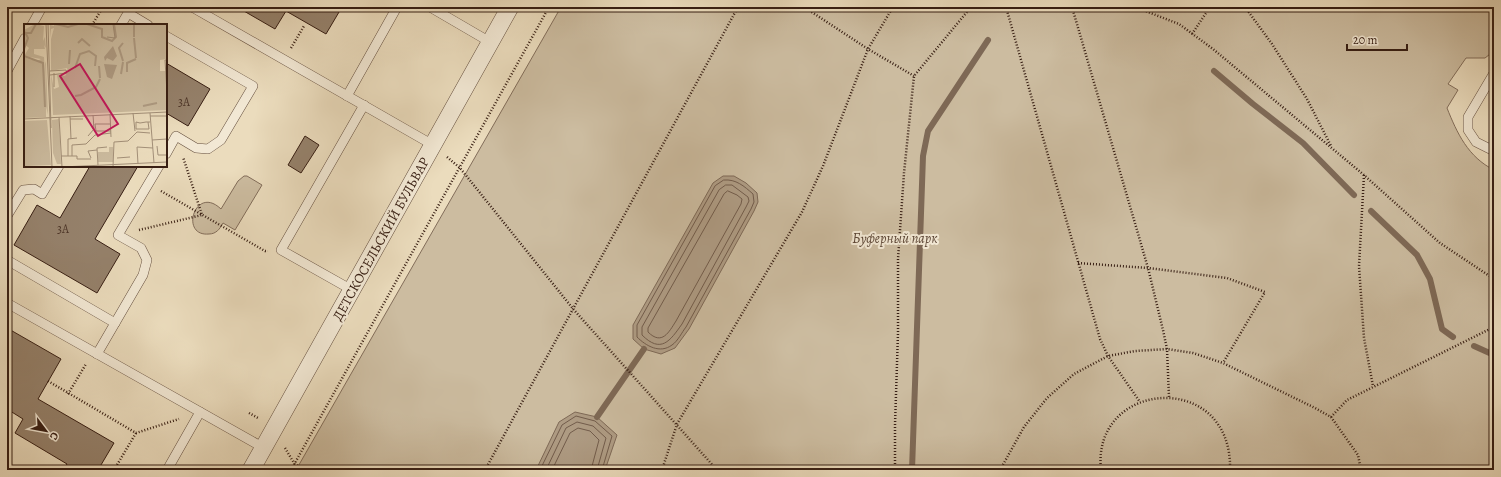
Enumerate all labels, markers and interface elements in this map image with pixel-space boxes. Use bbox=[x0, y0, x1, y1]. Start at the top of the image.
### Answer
inset map bbox=[24, 24, 167, 167]
scale bar bbox=[1347, 26, 1407, 52]
text: 20 m bbox=[1353, 32, 1377, 48]
house number: 3А bbox=[178, 94, 191, 110]
street label: ДЕТСКОСЕЛЬСКИЙ БУЛЬВАР bbox=[328, 154, 434, 324]
house number: 3А bbox=[57, 221, 70, 237]
park label: Буферный парк bbox=[852, 229, 938, 248]
north arrow bbox=[26, 411, 66, 451]
text: С bbox=[46, 429, 62, 443]

